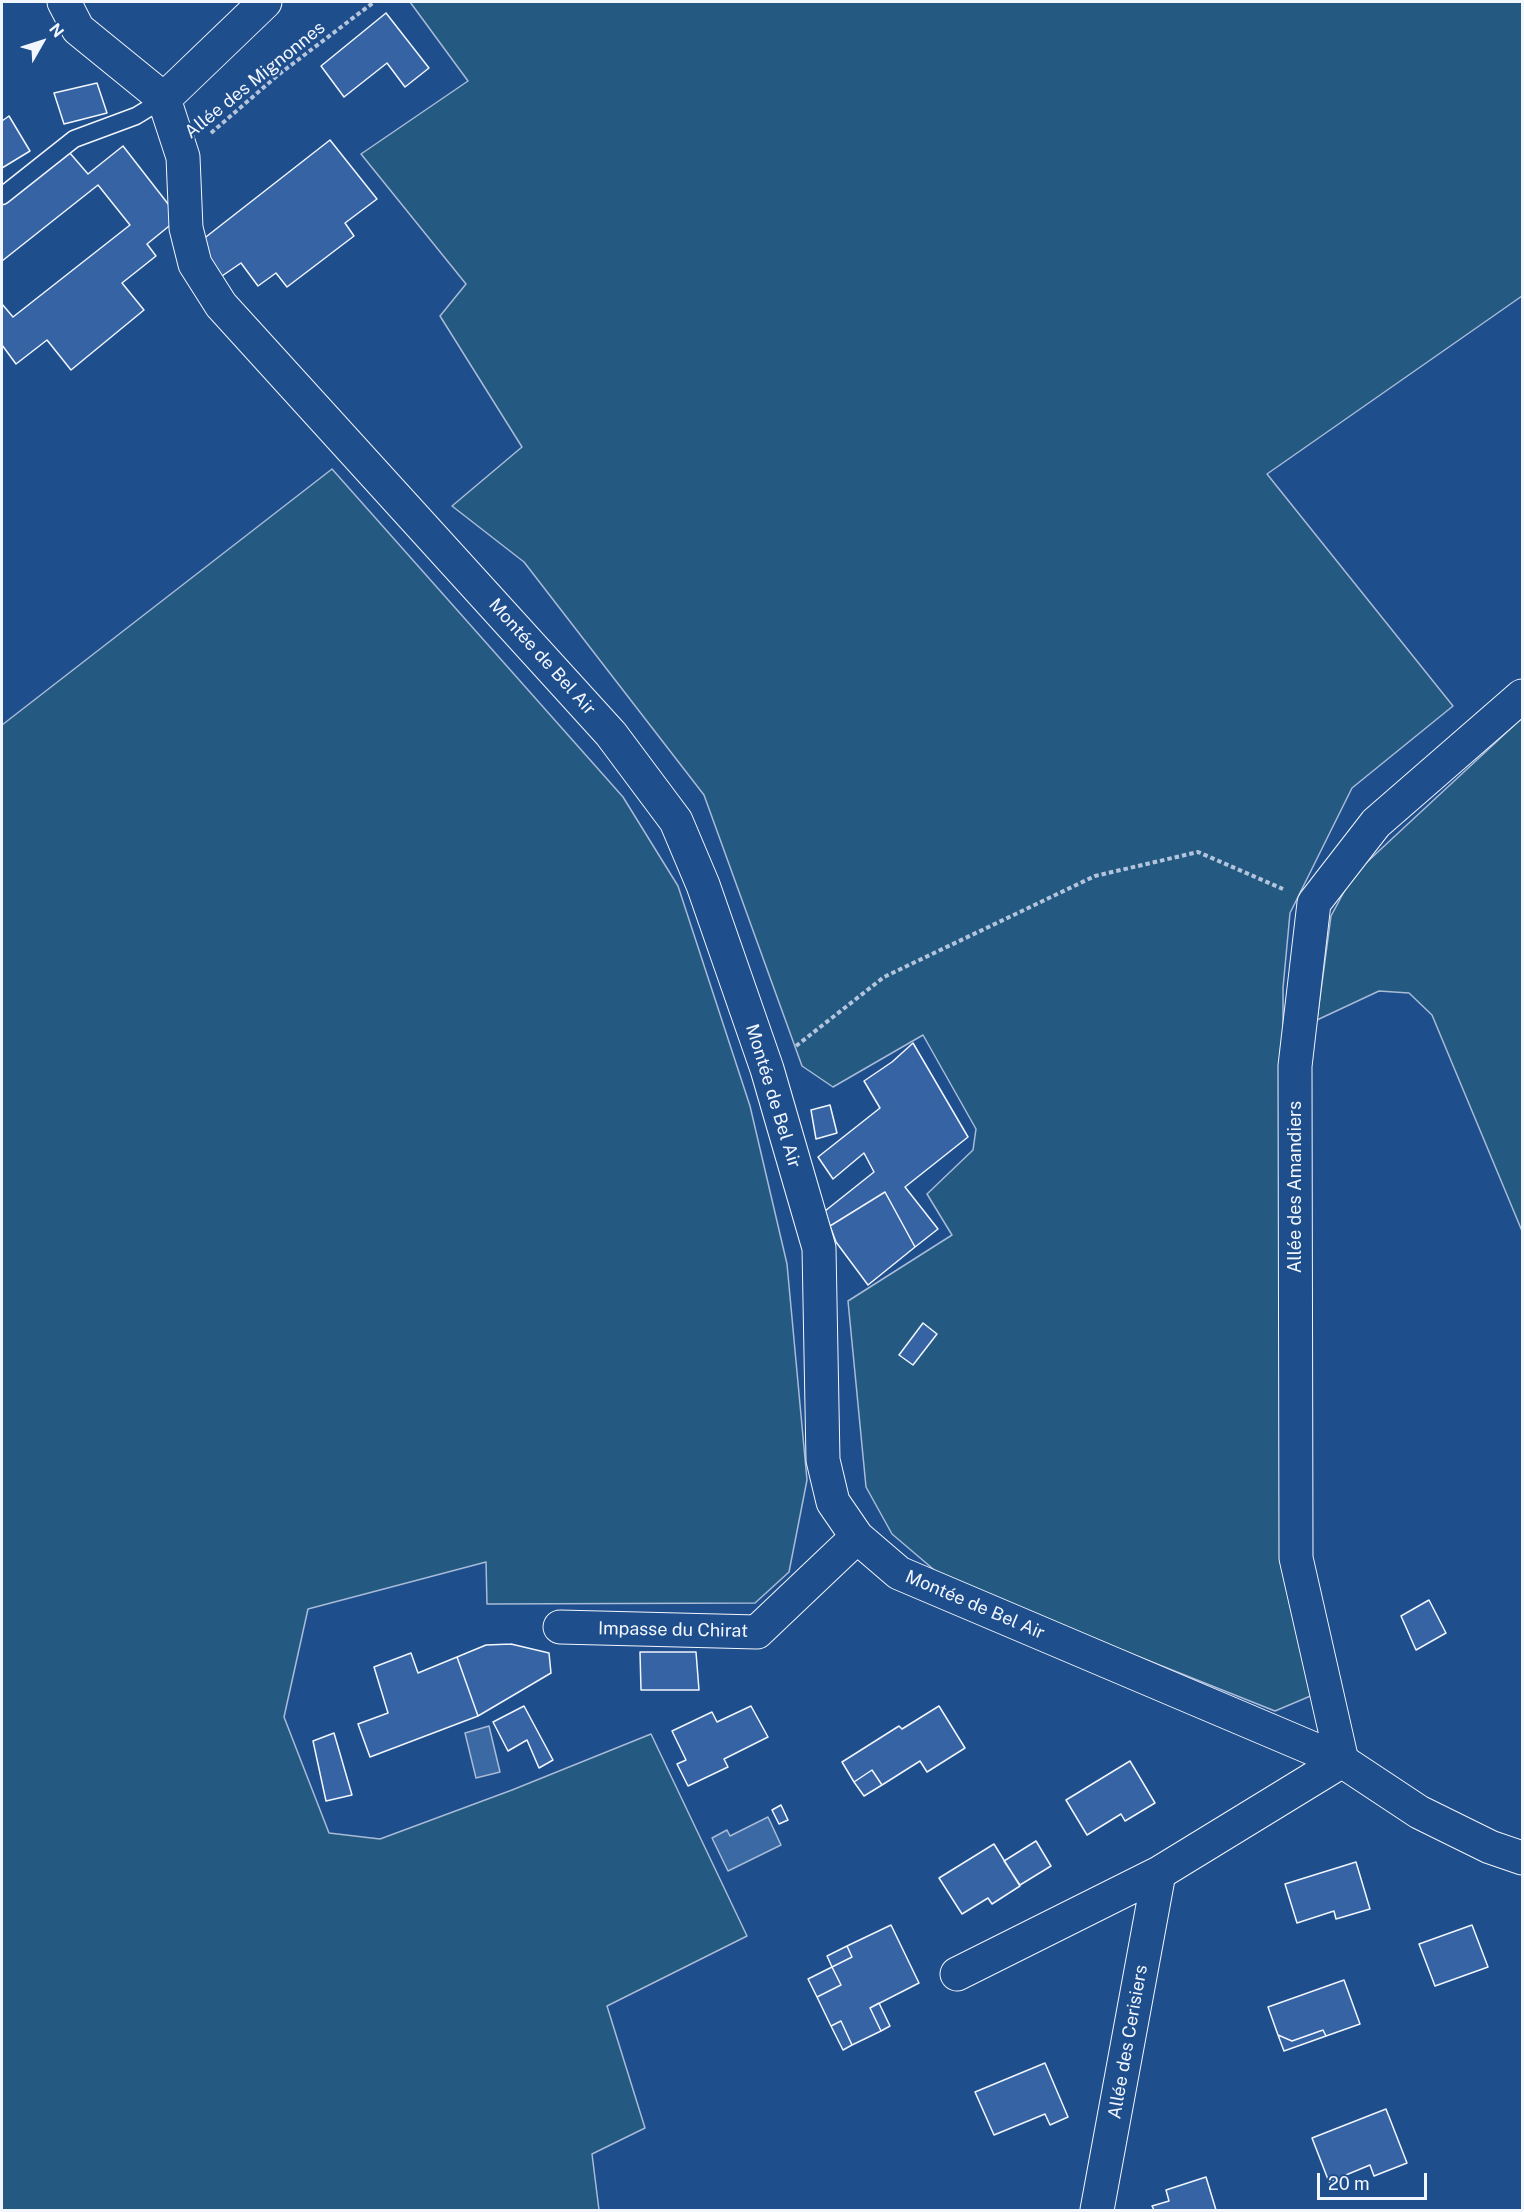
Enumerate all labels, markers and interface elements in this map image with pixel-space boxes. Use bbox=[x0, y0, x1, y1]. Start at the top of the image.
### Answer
north arrow bbox=[12, 12, 72, 72]
street label: Allée des Mignonnes bbox=[180, 17, 330, 143]
text: N bbox=[45, 20, 68, 41]
street label: Montée de Bel Air bbox=[484, 594, 600, 720]
street label: Montée de Bel Air bbox=[741, 1021, 805, 1171]
street label: Allée des Amandiers bbox=[1284, 1101, 1306, 1273]
street label: Montée de Bel Air bbox=[902, 1566, 1048, 1644]
street label: Impasse du Chirat bbox=[598, 1618, 748, 1642]
street label: Allée des Cerisiers bbox=[1104, 1963, 1152, 2121]
scale bar bbox=[1320, 2161, 1430, 2199]
text: 20 m bbox=[1328, 2173, 1370, 2194]

